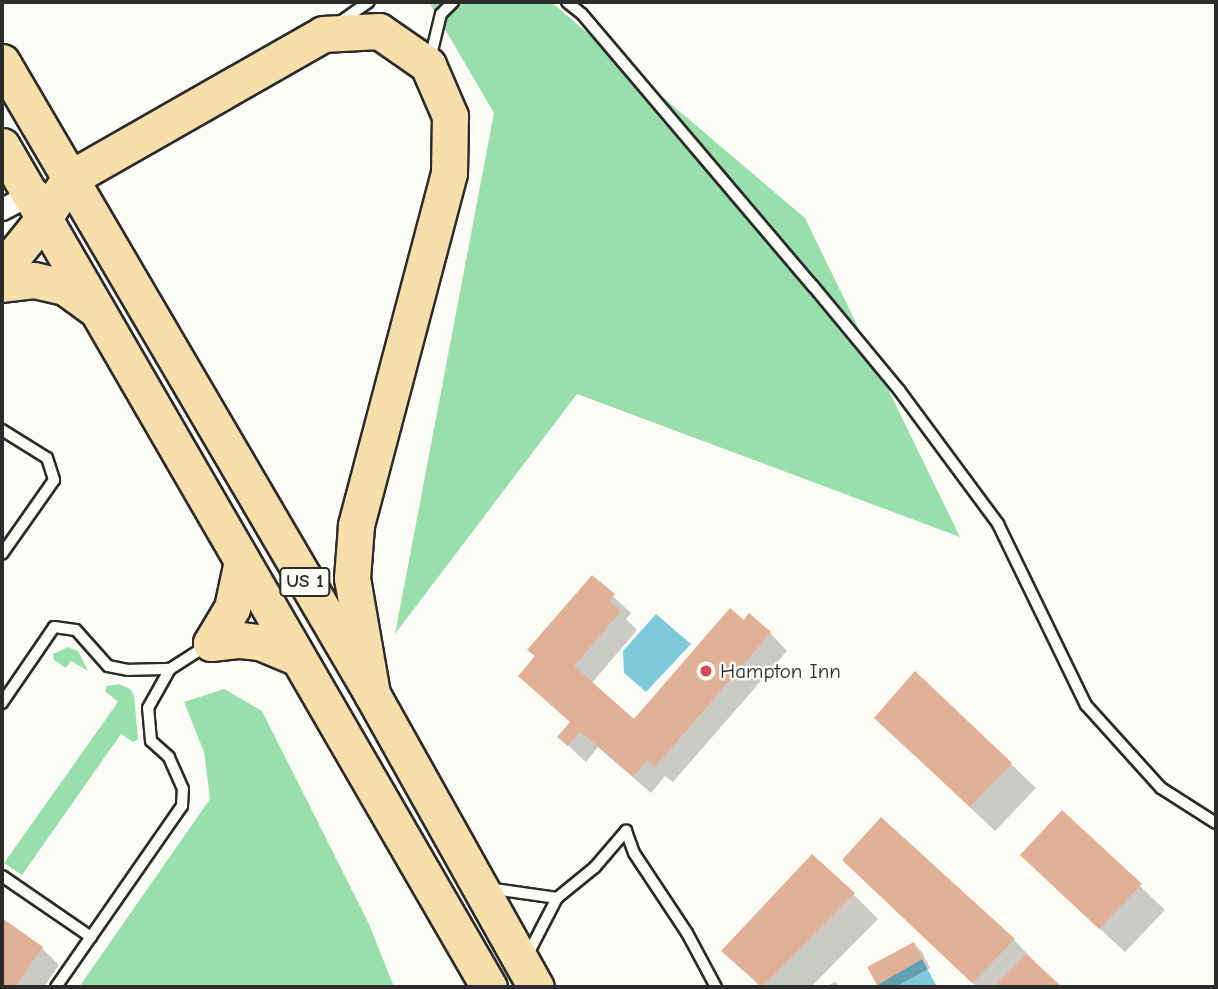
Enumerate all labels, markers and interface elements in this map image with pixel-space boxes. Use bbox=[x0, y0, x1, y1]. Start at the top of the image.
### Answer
road number: US 1 bbox=[279, 566, 331, 597]
place label: Hampton Inn bbox=[720, 658, 841, 684]
marker: Hampton Inn bbox=[698, 663, 714, 679]

